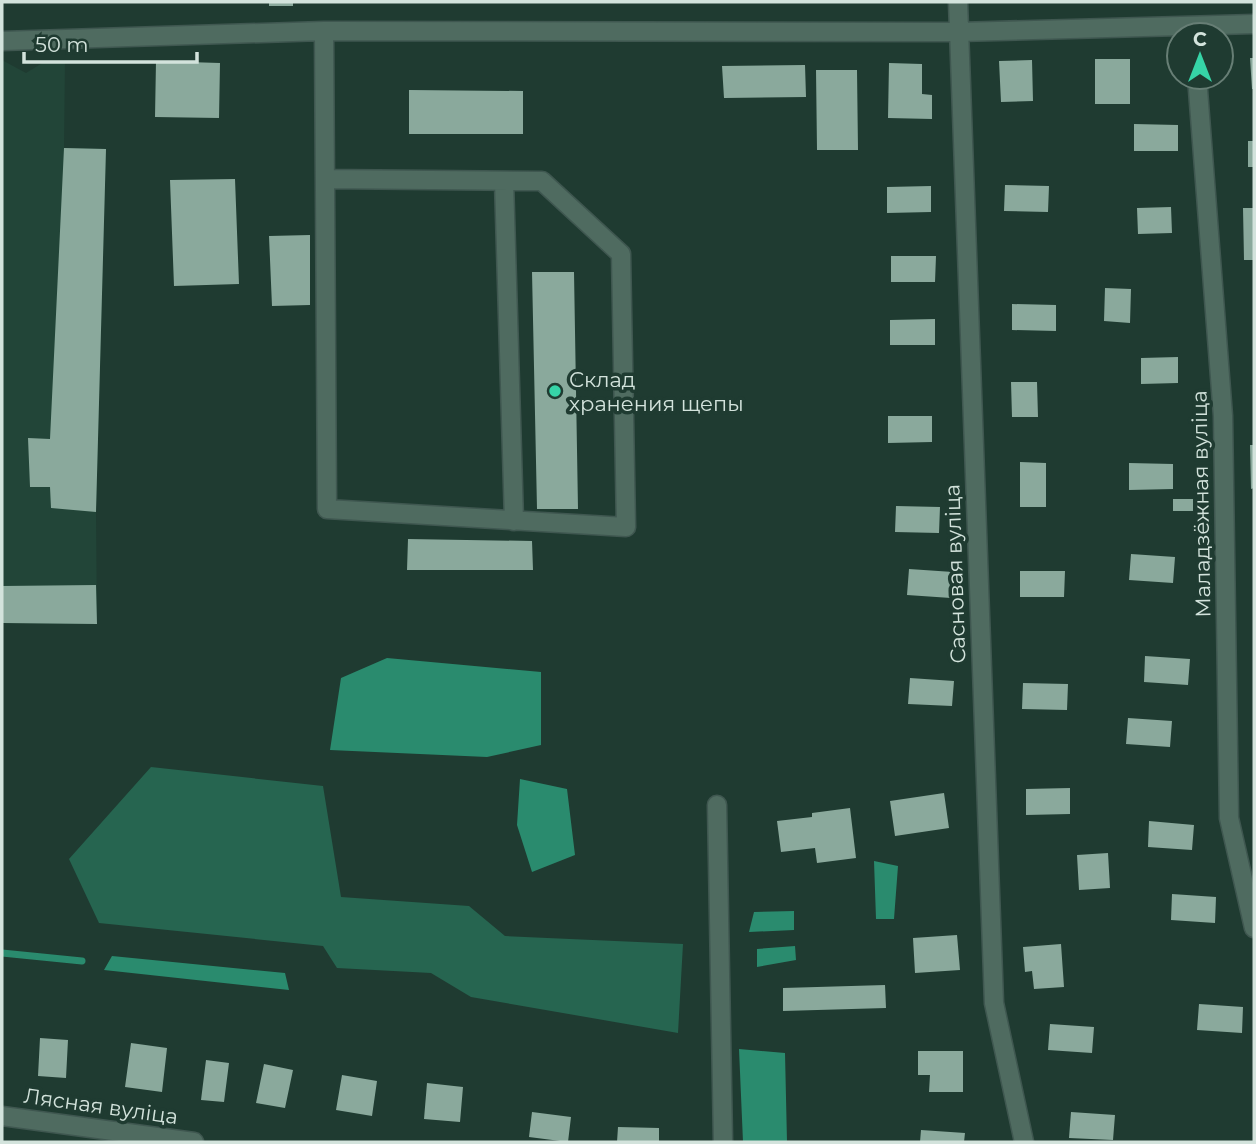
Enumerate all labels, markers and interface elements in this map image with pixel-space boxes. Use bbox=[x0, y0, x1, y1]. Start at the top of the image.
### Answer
scale bar bbox=[24, 21, 198, 65]
north arrow bbox=[1165, 21, 1235, 91]
text: С bbox=[1193, 28, 1207, 51]
text: 50 m bbox=[35, 32, 89, 57]
place label: Склад хранения щепы bbox=[569, 367, 744, 416]
marker: Склад хранения щепы bbox=[547, 383, 563, 399]
street label: Маладзёжная вуліца bbox=[1187, 390, 1215, 618]
street label: Сасновая вуліца bbox=[939, 484, 971, 664]
street label: Лясная вуліца bbox=[22, 1083, 180, 1129]

